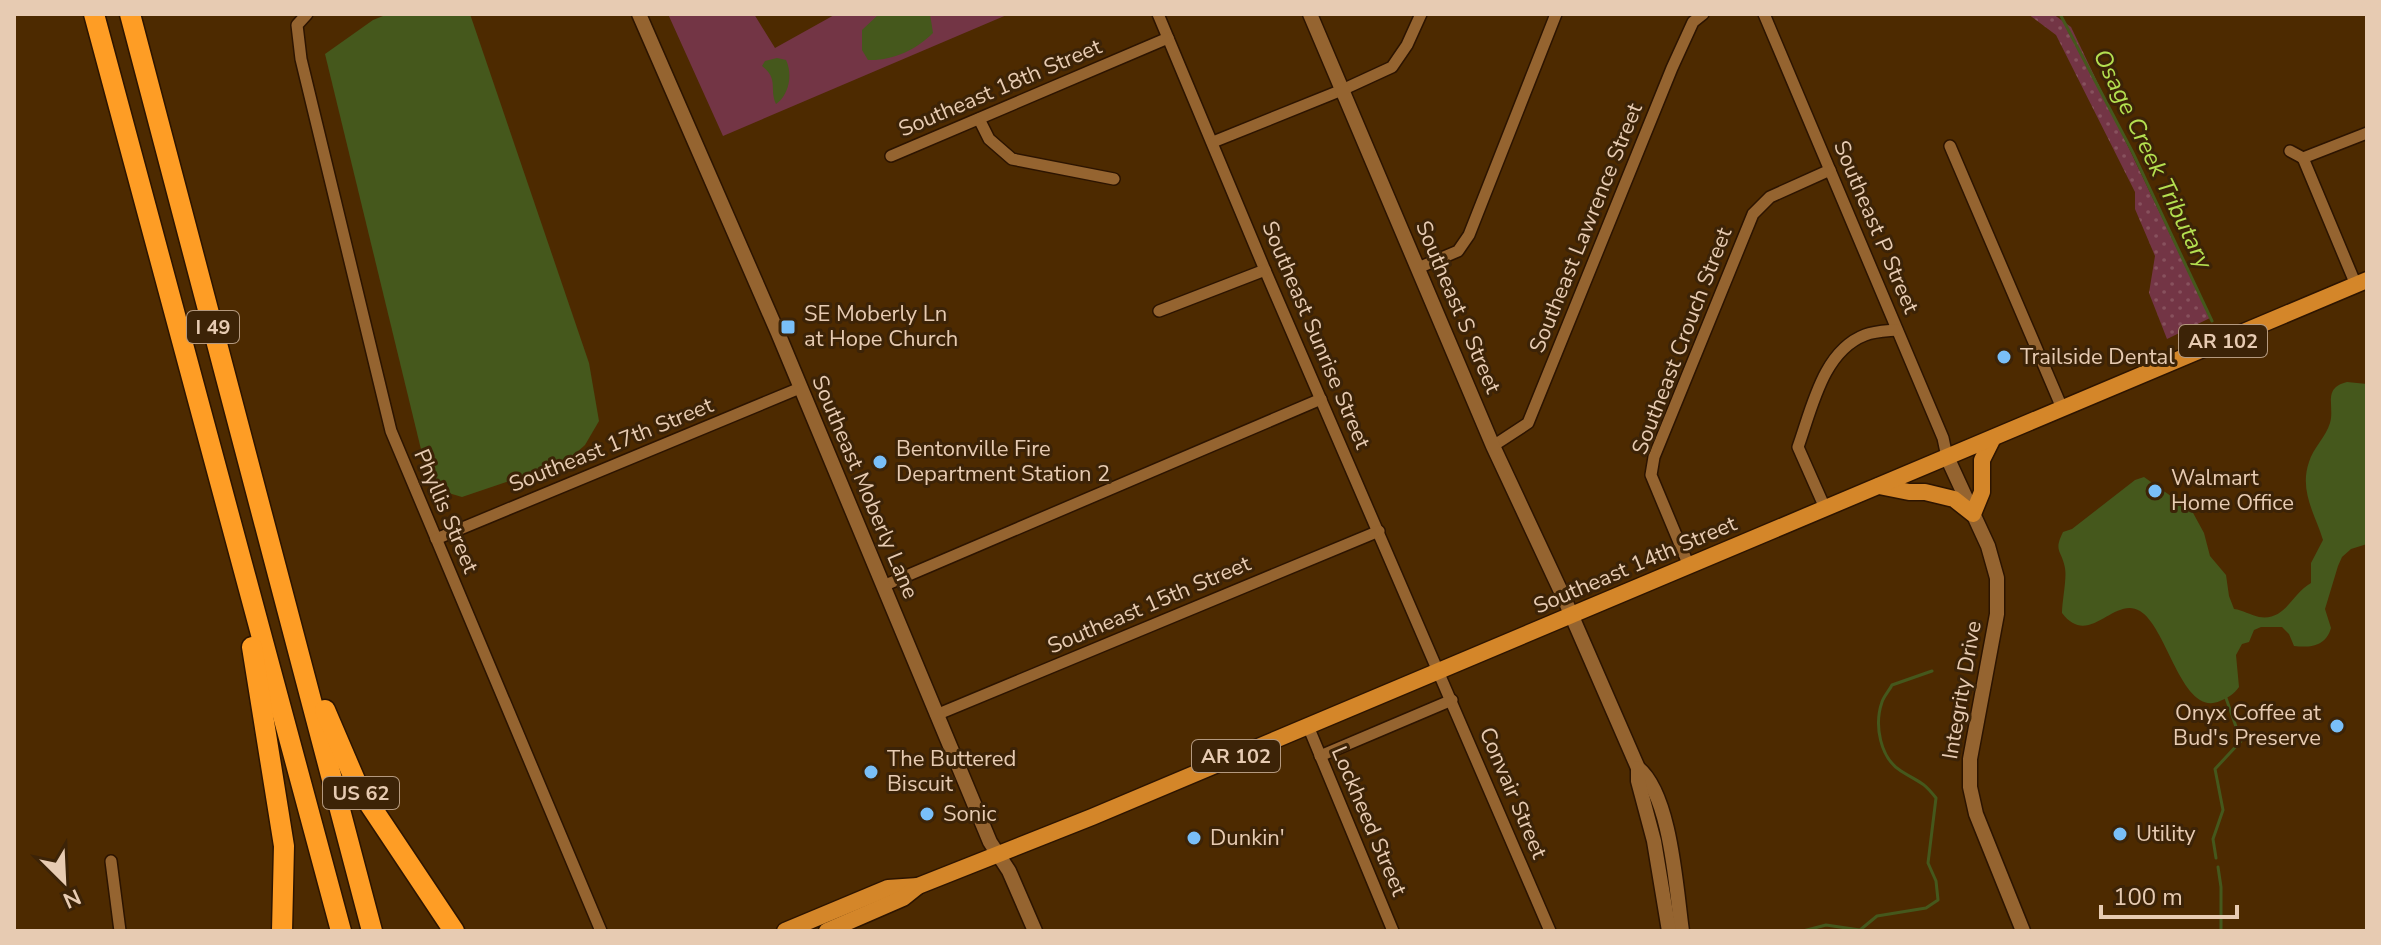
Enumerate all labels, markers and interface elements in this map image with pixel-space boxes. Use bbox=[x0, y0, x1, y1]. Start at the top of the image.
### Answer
street label: Southeast 18th Street bbox=[894, 32, 1106, 144]
water label: Osage Creek Tributary bbox=[2086, 44, 2221, 276]
street label: Southeast Lawrence Street bbox=[1522, 98, 1650, 357]
street label: Southeast P Street bbox=[1826, 136, 1926, 318]
street label: Southeast Sunrise Street bbox=[1254, 216, 1378, 454]
street label: Southeast S Street bbox=[1408, 216, 1508, 398]
street label: Southeast Crouch Street bbox=[1625, 223, 1739, 459]
place label: SE Moberly Ln at Hope Church bbox=[804, 299, 958, 354]
road number: I 49 bbox=[187, 311, 239, 343]
marker: SE Moberly Ln at Hope Church bbox=[779, 318, 797, 336]
road number: AR 102 bbox=[2179, 325, 2267, 357]
place label: Trailside Dental bbox=[2020, 342, 2175, 372]
marker: Trailside Dental bbox=[1995, 348, 2013, 366]
street label: Southeast Moberly Lane bbox=[804, 371, 926, 603]
street label: Southeast 17th Street bbox=[504, 390, 718, 500]
place label: Bentonville Fire Department Station 2 bbox=[896, 434, 1110, 489]
street label: Phyllis Street bbox=[406, 444, 486, 578]
marker: Bentonville Fire Department Station 2 bbox=[871, 453, 889, 471]
place label: Walmart Home Office bbox=[2171, 463, 2294, 518]
marker: Walmart Home Office bbox=[2146, 482, 2164, 500]
street label: Southeast 14th Street bbox=[1529, 509, 1741, 621]
street label: Southeast 15th Street bbox=[1043, 549, 1255, 661]
street label: Integrity Drive bbox=[1935, 618, 1989, 762]
place label: Onyx Coffee at Bud's Preserve bbox=[2173, 698, 2321, 753]
marker: Onyx Coffee at Bud's Preserve bbox=[2328, 717, 2346, 735]
street label: Convair Street bbox=[1472, 723, 1554, 864]
road number: AR 102 bbox=[1192, 740, 1280, 772]
street label: Lockheed Street bbox=[1324, 742, 1414, 901]
place label: The Buttered Biscuit bbox=[887, 744, 1016, 799]
marker: The Buttered Biscuit bbox=[862, 763, 880, 781]
road number: US 62 bbox=[323, 777, 399, 809]
place label: Sonic bbox=[943, 799, 997, 829]
marker: Sonic bbox=[918, 805, 936, 823]
place label: Utility bbox=[2136, 819, 2196, 849]
place label: Dunkin' bbox=[1210, 823, 1285, 853]
marker: Utility bbox=[2111, 825, 2129, 843]
marker: Dunkin' bbox=[1185, 829, 1203, 847]
north arrow bbox=[24, 841, 104, 921]
scale bar bbox=[2101, 869, 2237, 919]
text: N bbox=[58, 881, 85, 915]
text: 100 m bbox=[2113, 881, 2183, 913]

